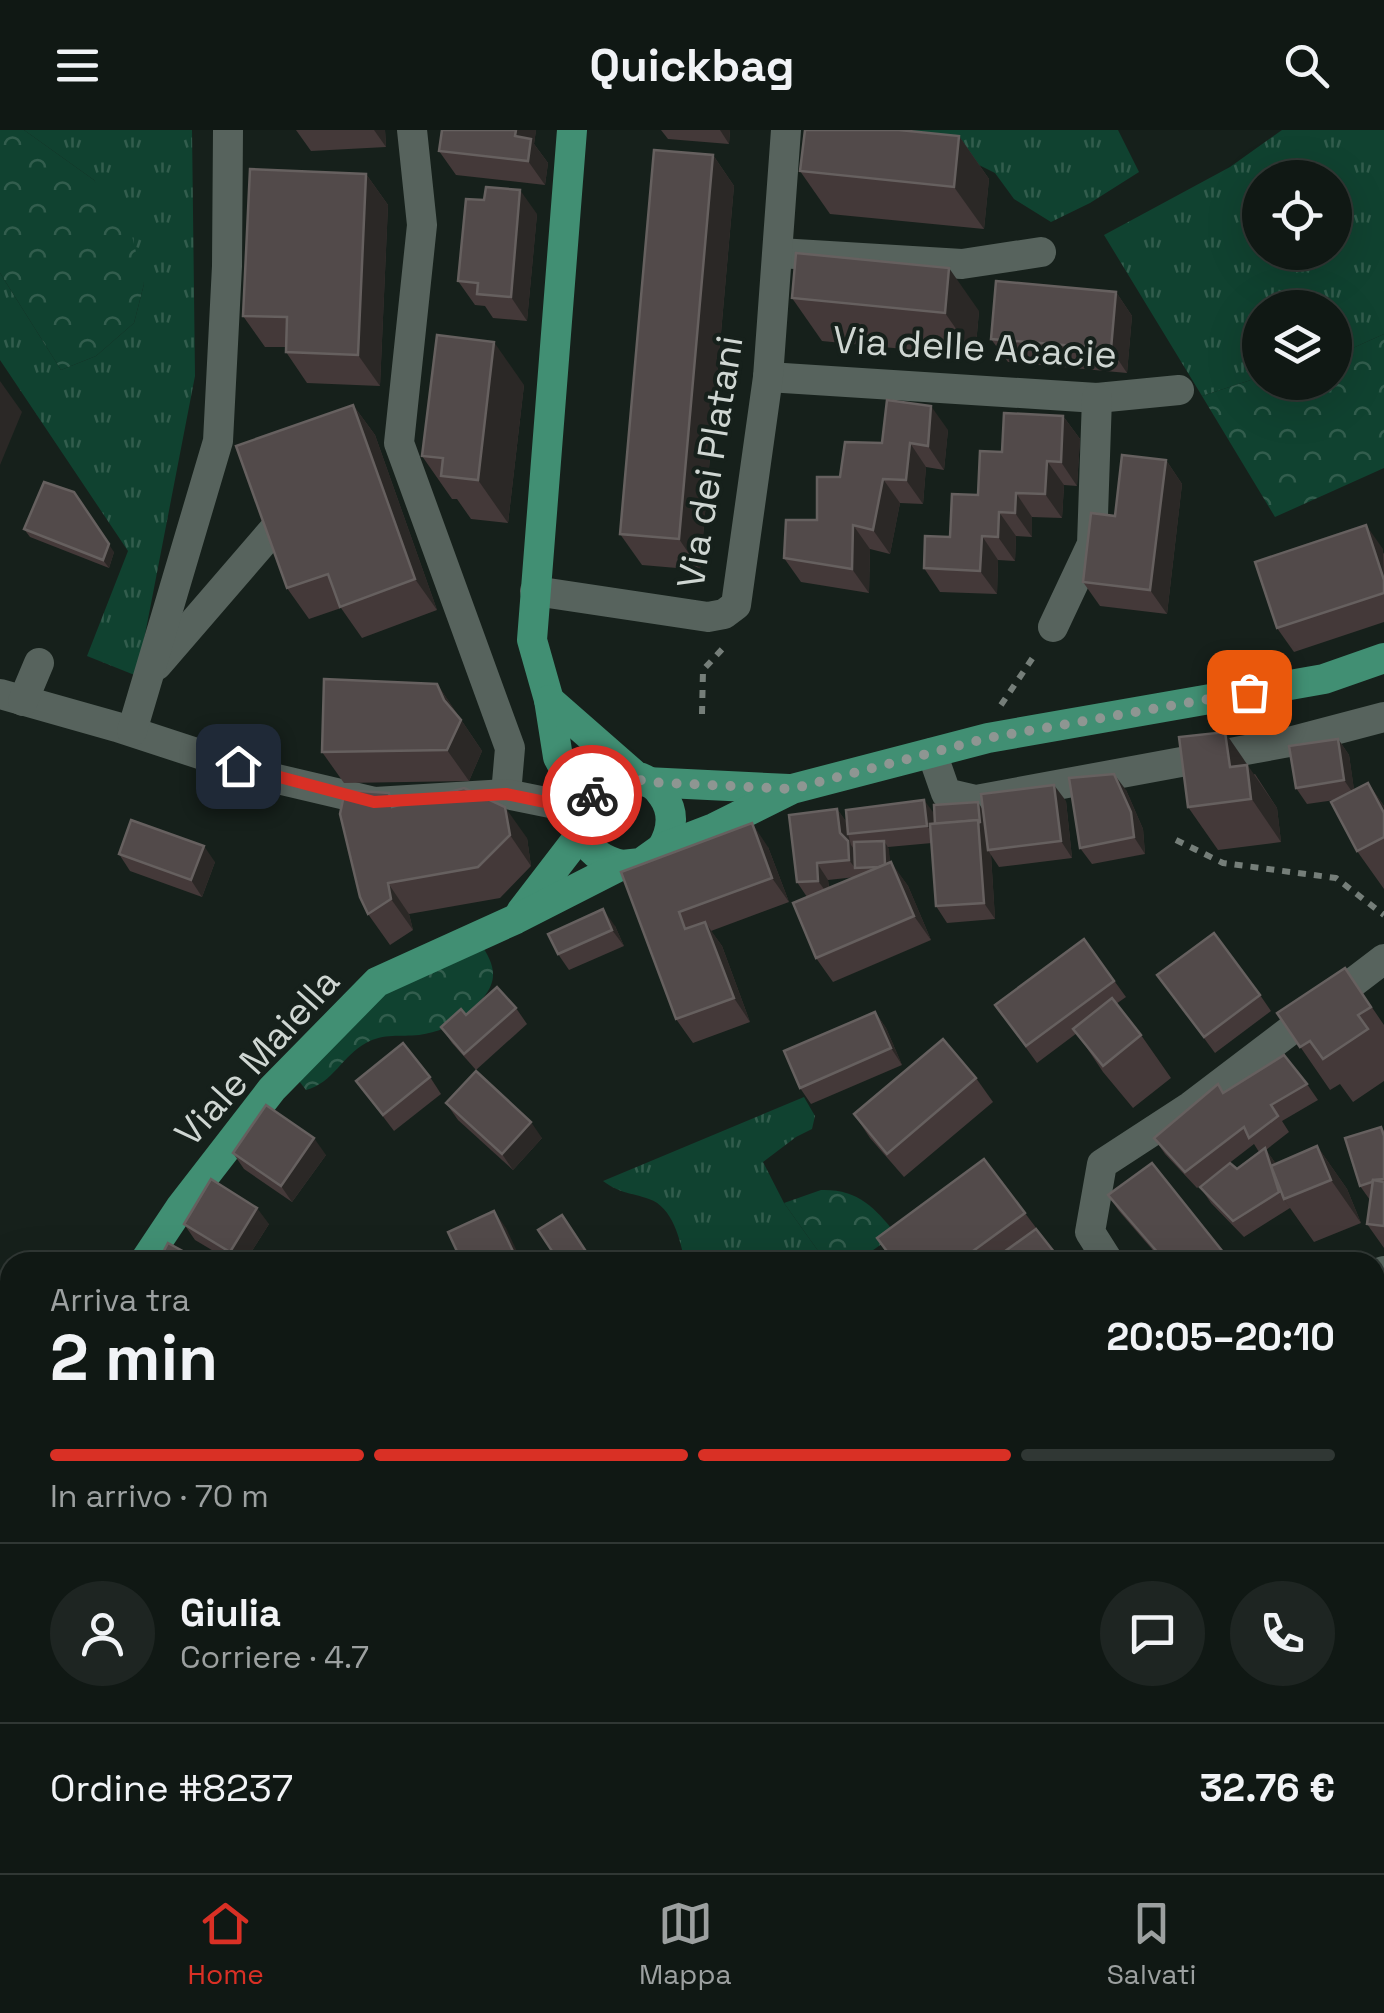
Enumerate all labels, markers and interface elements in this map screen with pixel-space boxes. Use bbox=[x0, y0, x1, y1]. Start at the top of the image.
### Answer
text: Quickbag bbox=[590, 37, 794, 94]
icon: menu bbox=[50, 38, 105, 93]
icon: search bbox=[1279, 38, 1334, 93]
map controls bbox=[1242, 160, 1352, 400]
button: locate bbox=[1242, 160, 1352, 270]
button: layers bbox=[1242, 290, 1352, 400]
street label: Via delle Acacie bbox=[832, 316, 1118, 378]
street label: Via dei Platani bbox=[666, 332, 754, 592]
pin bbox=[1207, 650, 1292, 735]
icon: bag bbox=[1222, 665, 1277, 720]
pin bbox=[196, 724, 281, 809]
icon: home bbox=[211, 739, 266, 794]
courier bbox=[542, 745, 642, 845]
icon: bike bbox=[565, 768, 620, 823]
street label: Viale Maiella bbox=[164, 958, 350, 1156]
text: Arriva tra bbox=[50, 1280, 190, 1320]
text: 20:05–20:10 bbox=[1107, 1313, 1335, 1361]
text: 2 min bbox=[50, 1316, 218, 1399]
text: In arrivo · 70 m bbox=[50, 1476, 269, 1516]
button: person bbox=[50, 1581, 155, 1686]
button: chat bbox=[1100, 1581, 1205, 1686]
button: phone bbox=[1230, 1581, 1335, 1686]
text: Giulia bbox=[180, 1589, 281, 1637]
text: Corriere · 4.7 bbox=[180, 1637, 369, 1677]
text: Ordine #8237 bbox=[50, 1764, 293, 1812]
text: 32.76 € bbox=[1199, 1764, 1335, 1812]
tab: Home bbox=[188, 1896, 264, 1992]
tab: Mappa bbox=[639, 1896, 732, 1992]
tab: Salvati bbox=[1107, 1896, 1196, 1992]

